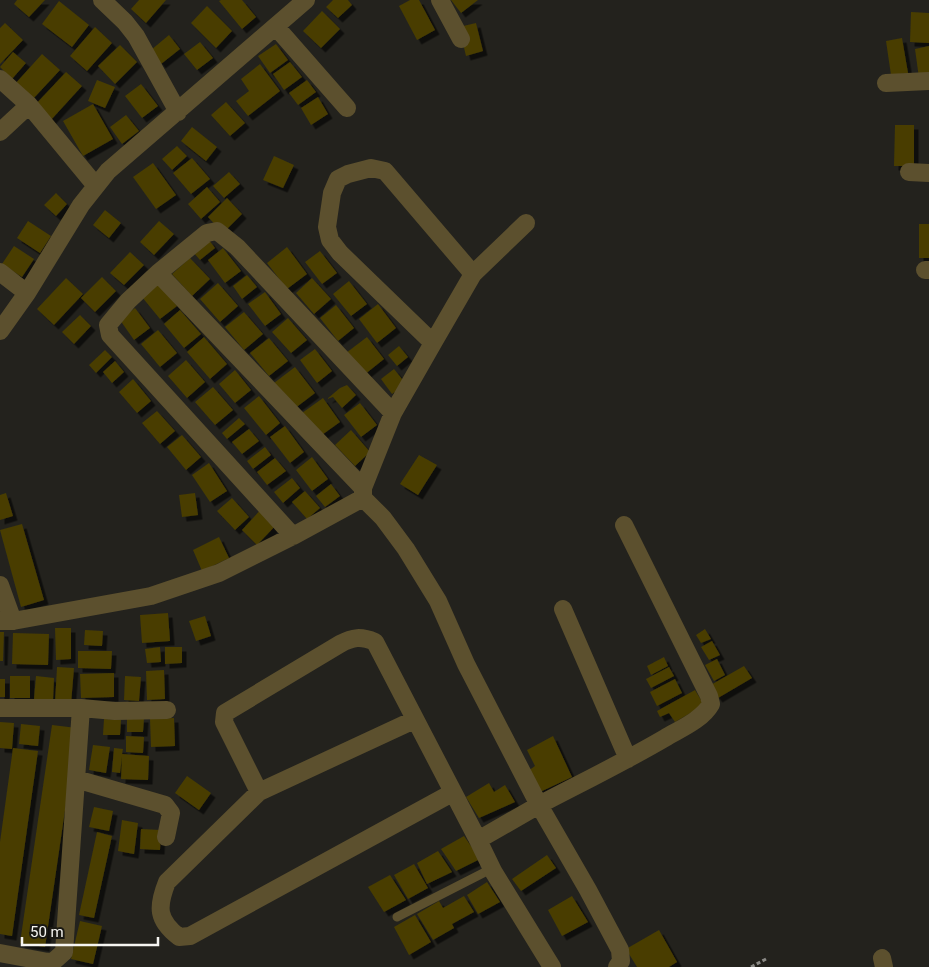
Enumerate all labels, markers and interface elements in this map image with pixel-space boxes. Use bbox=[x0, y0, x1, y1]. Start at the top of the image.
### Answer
scale bar bbox=[22, 914, 159, 946]
text: 50 m bbox=[30, 923, 64, 941]

